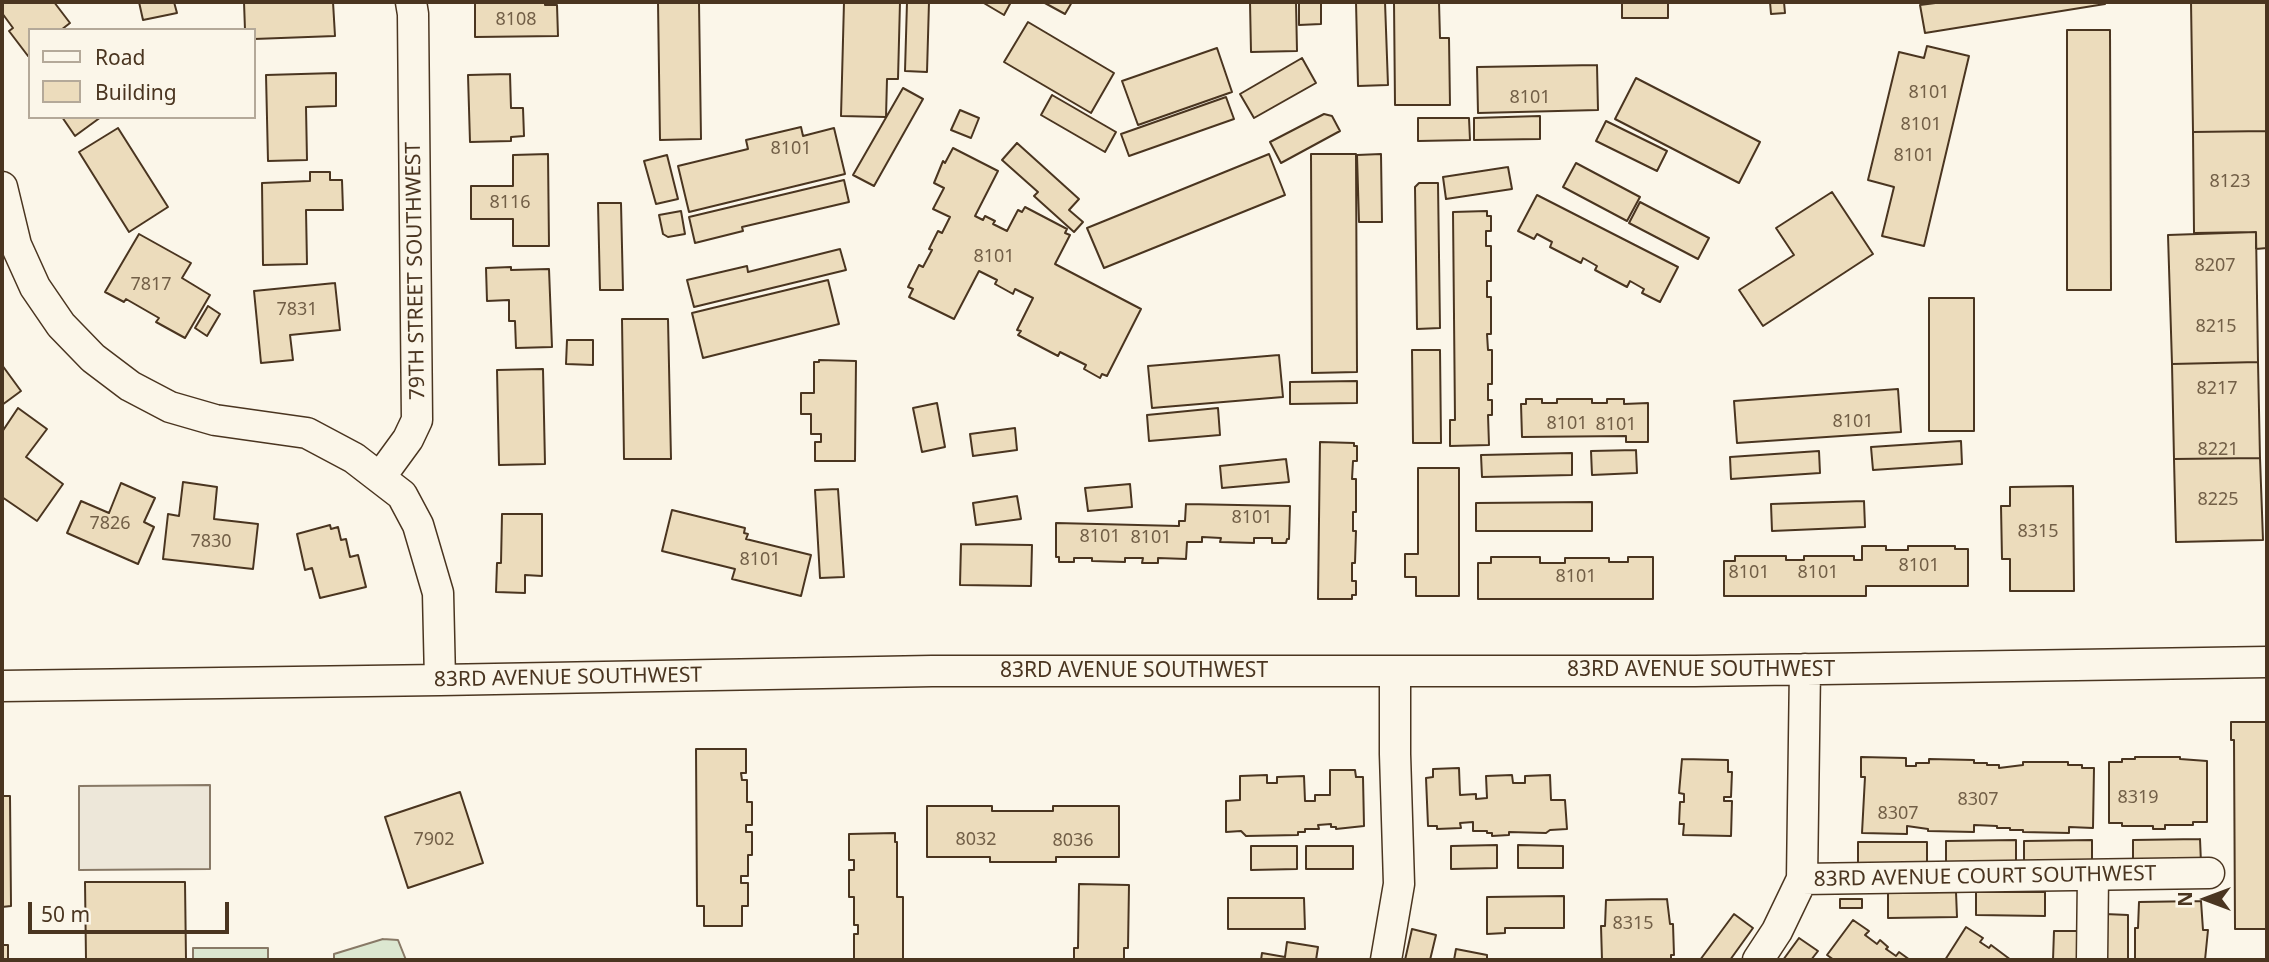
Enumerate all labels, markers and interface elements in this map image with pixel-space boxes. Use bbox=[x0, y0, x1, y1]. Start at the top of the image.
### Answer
house number: 8108 bbox=[495, 9, 537, 31]
legend bbox=[28, 28, 256, 119]
text: Road bbox=[95, 43, 145, 71]
text: Building bbox=[95, 78, 177, 106]
house number: 8101 bbox=[1908, 82, 1950, 104]
house number: 8101 bbox=[1509, 87, 1551, 109]
house number: 8101 bbox=[1900, 114, 1942, 136]
house number: 8101 bbox=[770, 138, 812, 160]
street label: 79TH STREET SOUTHWEST bbox=[401, 142, 431, 400]
house number: 8101 bbox=[1893, 145, 1935, 167]
house number: 8123 bbox=[2209, 171, 2251, 193]
house number: 8116 bbox=[489, 192, 531, 214]
house number: 8101 bbox=[973, 246, 1015, 268]
house number: 8207 bbox=[2194, 255, 2236, 277]
house number: 7817 bbox=[130, 274, 172, 296]
house number: 7831 bbox=[276, 299, 318, 321]
house number: 8215 bbox=[2195, 316, 2237, 338]
house number: 8217 bbox=[2196, 378, 2238, 400]
house number: 8101 bbox=[1832, 411, 1874, 433]
house number: 8101 bbox=[1546, 413, 1588, 435]
house number: 8101 bbox=[1595, 414, 1637, 436]
house number: 8221 bbox=[2197, 439, 2239, 461]
house number: 8225 bbox=[2197, 489, 2239, 511]
house number: 8101 bbox=[1231, 507, 1273, 529]
house number: 7826 bbox=[89, 513, 131, 535]
house number: 8315 bbox=[2017, 521, 2059, 543]
house number: 8101 bbox=[1079, 526, 1121, 548]
house number: 8101 bbox=[1130, 527, 1172, 549]
house number: 7830 bbox=[190, 531, 232, 553]
house number: 8101 bbox=[739, 549, 781, 571]
house number: 8101 bbox=[1898, 555, 1940, 577]
house number: 8101 bbox=[1728, 562, 1770, 584]
house number: 8101 bbox=[1797, 562, 1839, 584]
house number: 8101 bbox=[1555, 566, 1597, 588]
street label: 83RD AVENUE SOUTHWEST bbox=[1567, 657, 1835, 683]
street label: 83RD AVENUE SOUTHWEST bbox=[1000, 658, 1268, 684]
street label: 83RD AVENUE SOUTHWEST bbox=[434, 663, 702, 693]
house number: 8319 bbox=[2117, 787, 2159, 809]
house number: 8307 bbox=[1957, 789, 1999, 811]
house number: 8307 bbox=[1877, 803, 1919, 825]
house number: 7902 bbox=[413, 829, 455, 851]
house number: 8032 bbox=[955, 829, 997, 851]
house number: 8036 bbox=[1052, 830, 1094, 852]
street label: 83RD AVENUE COURT SOUTHWEST bbox=[1813, 861, 2157, 893]
north arrow bbox=[2171, 864, 2241, 934]
scale bar bbox=[32, 888, 233, 932]
text: N bbox=[2172, 891, 2198, 907]
text: 50 m bbox=[41, 900, 90, 928]
house number: 8315 bbox=[1612, 913, 1654, 935]

